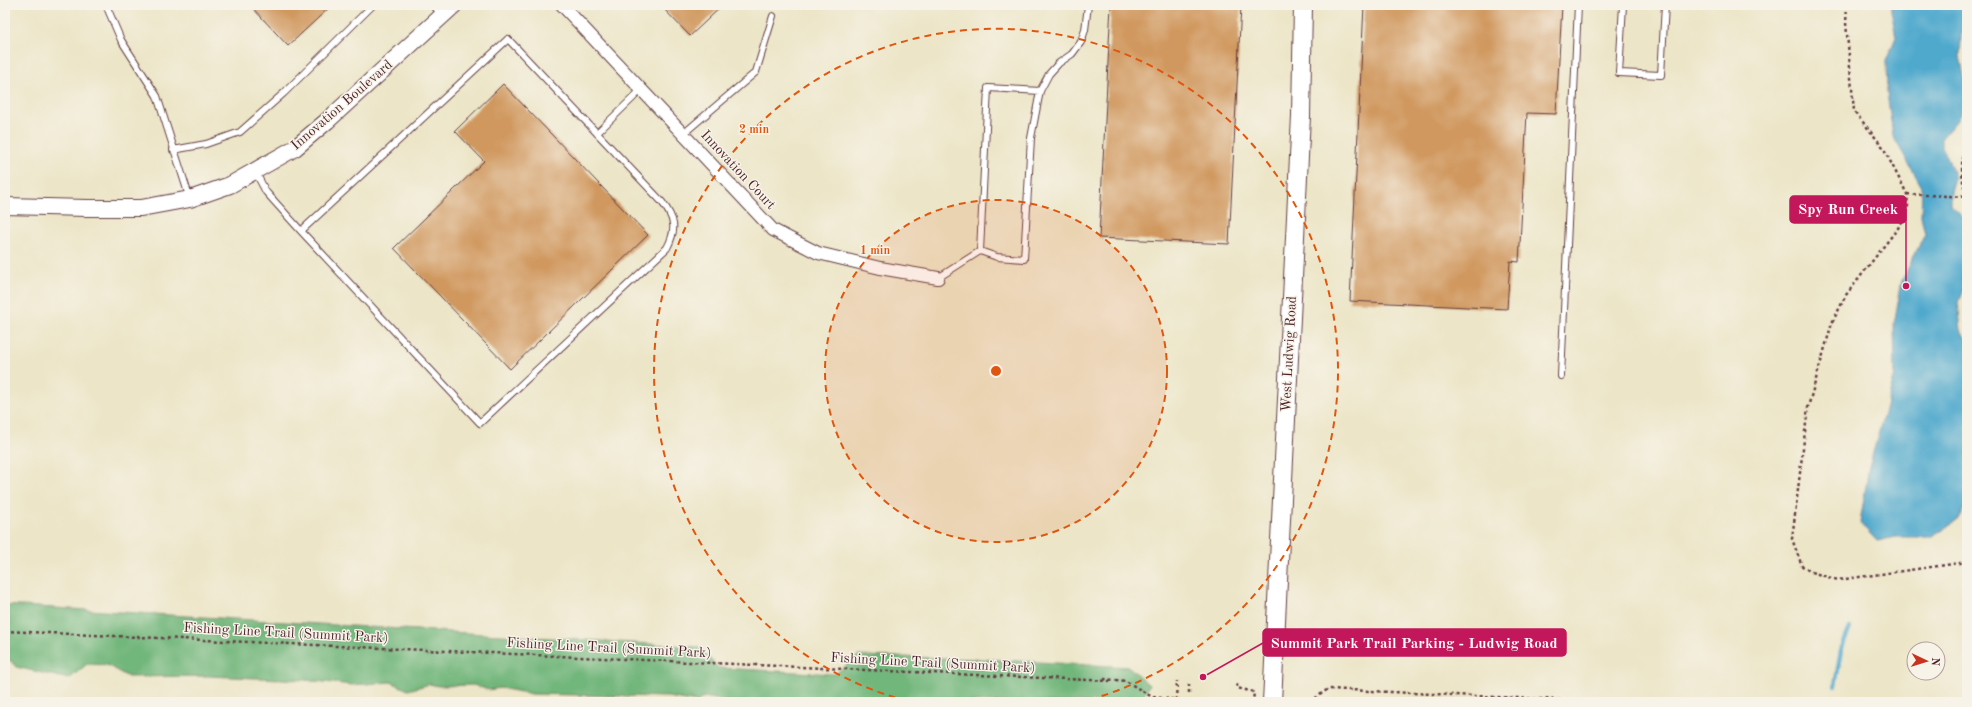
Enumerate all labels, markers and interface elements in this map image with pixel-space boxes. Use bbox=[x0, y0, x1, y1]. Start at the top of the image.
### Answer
street label: Innovation Boulevard bbox=[289, 57, 395, 153]
text: 2 min bbox=[739, 124, 769, 136]
street label: Innovation Court bbox=[698, 128, 778, 212]
callout: Spy Run Creek bbox=[1790, 196, 1906, 223]
text: Spy Run Creek bbox=[1798, 203, 1899, 218]
text: 1 min bbox=[860, 245, 890, 257]
street label: West Ludwig Road bbox=[1279, 295, 1299, 413]
centre of rings bbox=[989, 364, 1003, 378]
street label: Fishing Line Trail (Summit Park) bbox=[183, 621, 389, 645]
callout: Summit Park Trail Parking - Ludwig Road bbox=[1263, 629, 1566, 656]
street label: Fishing Line Trail (Summit Park) bbox=[506, 636, 712, 660]
text: Summit Park Trail Parking - Ludwig Road bbox=[1271, 637, 1557, 652]
north arrow bbox=[1906, 641, 1946, 681]
street label: Fishing Line Trail (Summit Park) bbox=[830, 651, 1036, 675]
text: N bbox=[1929, 657, 1940, 667]

